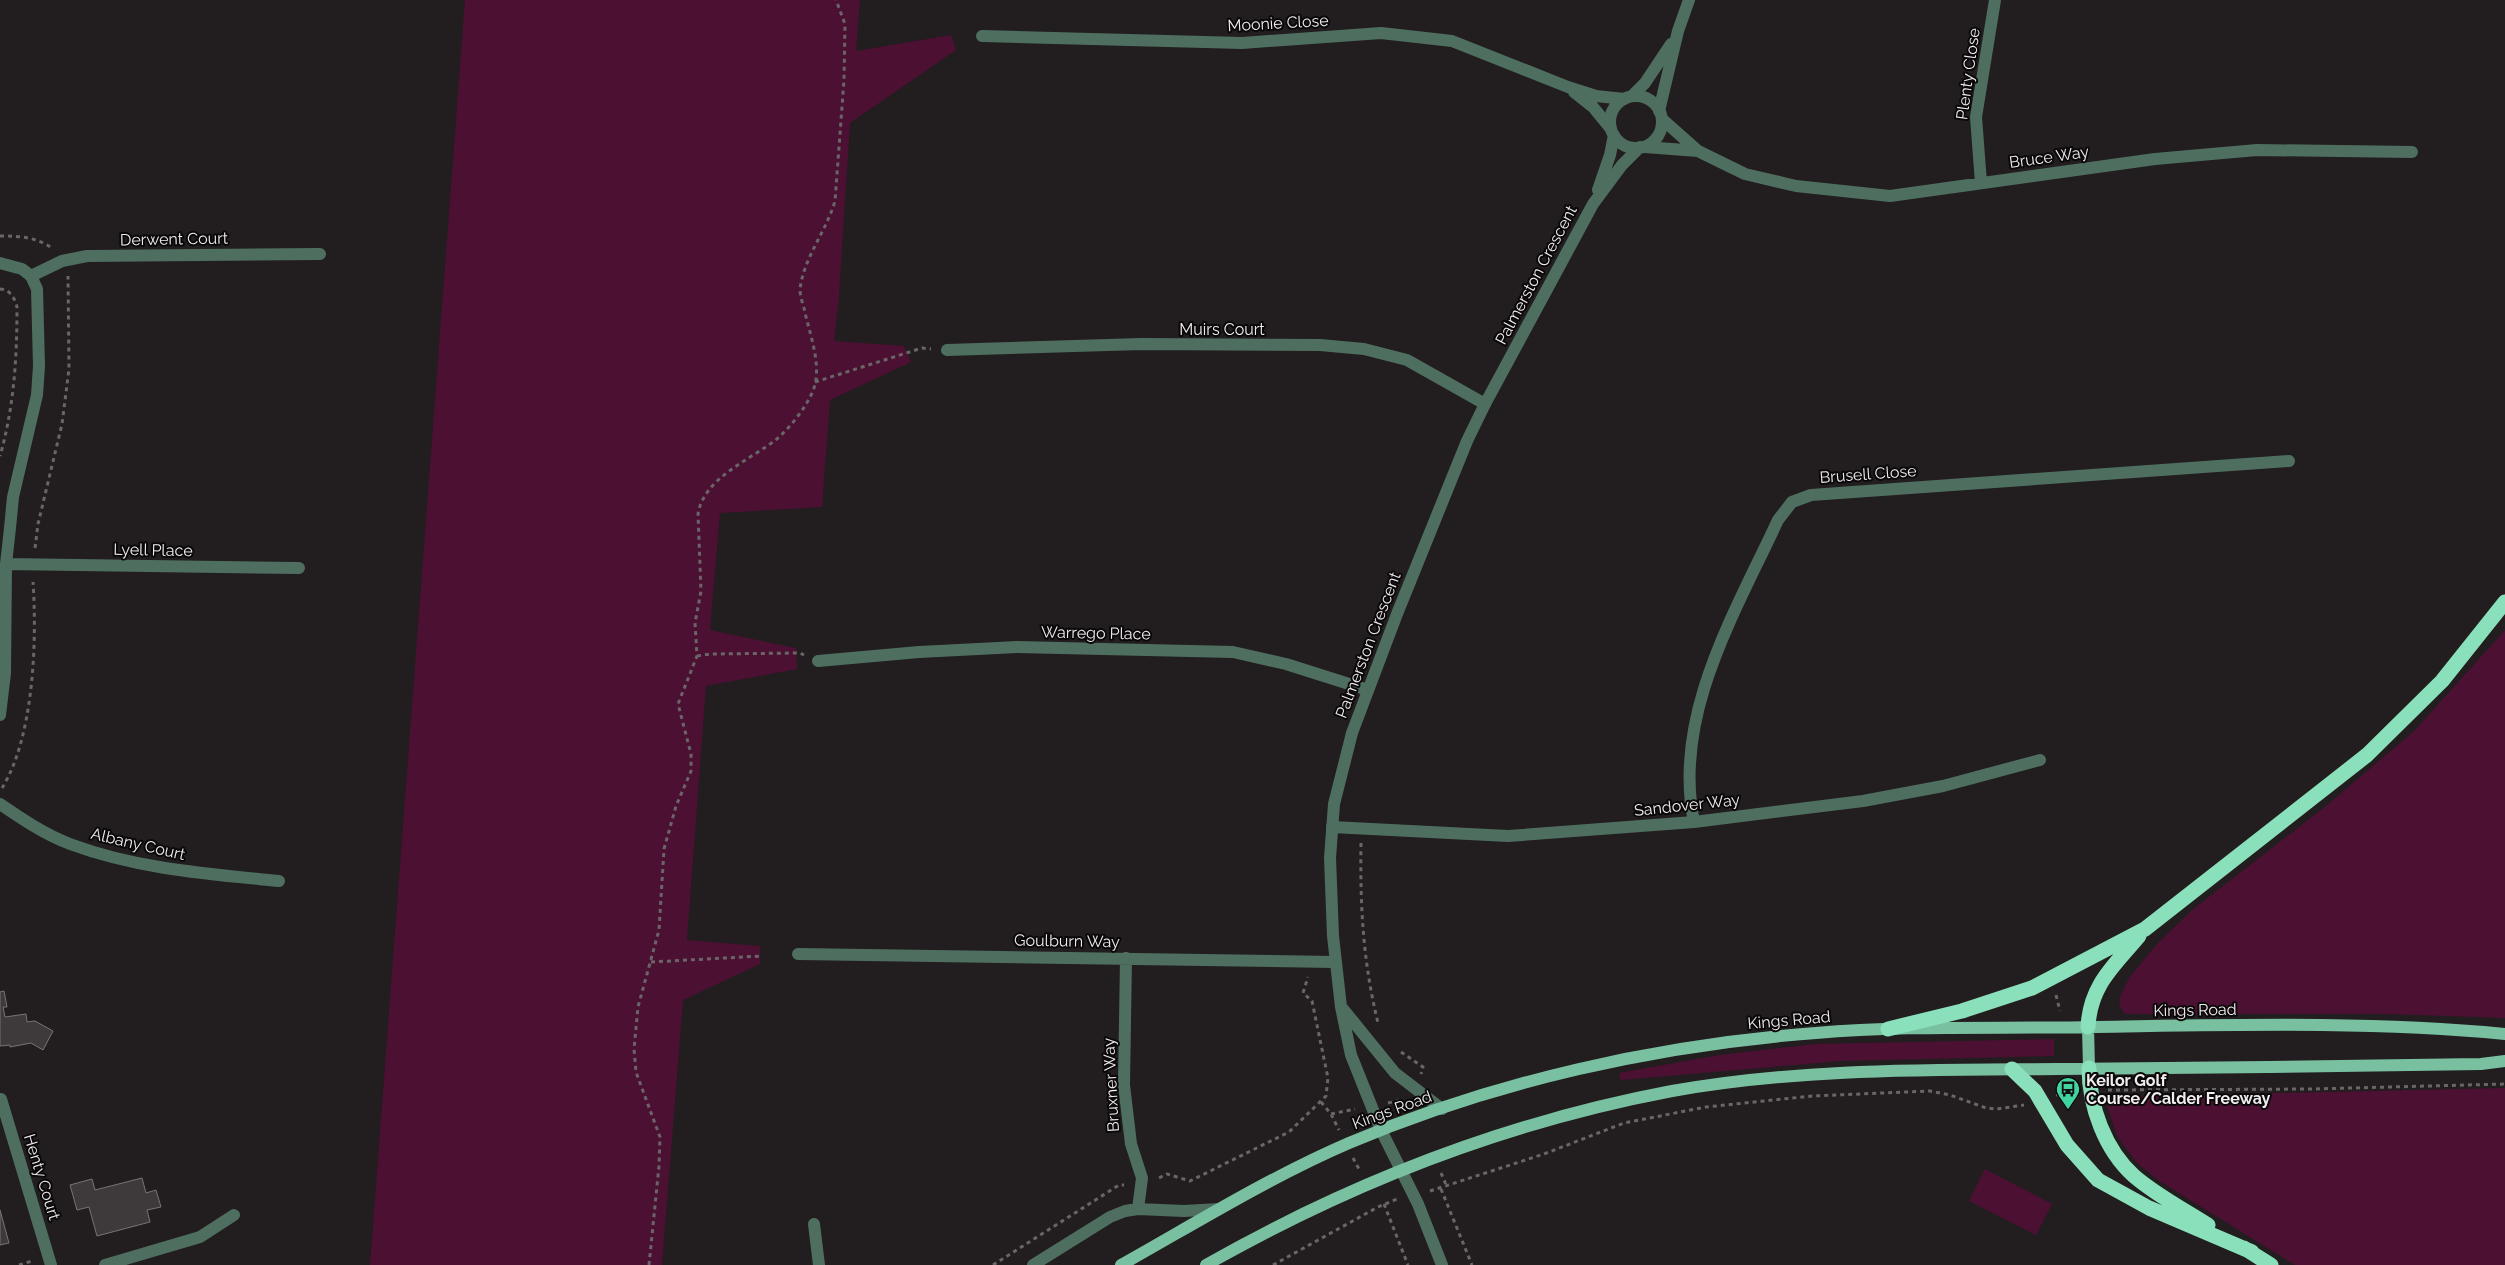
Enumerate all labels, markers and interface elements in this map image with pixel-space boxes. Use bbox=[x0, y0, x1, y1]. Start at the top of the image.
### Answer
street label: Moonie Close bbox=[1227, 11, 1329, 35]
street label: Plenty Close bbox=[1952, 27, 1984, 121]
street label: Bruce Way bbox=[2008, 142, 2090, 172]
street label: Palmerston Crescent bbox=[1491, 202, 1581, 348]
street label: Derwent Court bbox=[120, 229, 229, 249]
street label: Muirs Court bbox=[1179, 320, 1265, 339]
street label: Brusell Close bbox=[1819, 461, 1917, 487]
street label: Lyell Place bbox=[113, 540, 193, 560]
street label: Palmerston Crescent bbox=[1331, 569, 1405, 721]
street label: Warrego Place bbox=[1041, 623, 1151, 643]
street label: Sandover Way bbox=[1633, 790, 1741, 820]
street label: Albany Court bbox=[89, 824, 188, 864]
street label: Goulburn Way bbox=[1014, 931, 1120, 951]
street label: Kings Road bbox=[2153, 1000, 2237, 1020]
street label: Kings Road bbox=[1747, 1007, 1831, 1033]
street label: Bruxner Way bbox=[1099, 1037, 1123, 1133]
place label: Keilor Golf Course/Calder Freeway bbox=[2086, 1071, 2271, 1108]
bus stop icon: Keilor Golf Course/Calder Freeway bbox=[2055, 1076, 2081, 1110]
street label: Kings Road bbox=[1350, 1087, 1434, 1133]
street label: Henty Court bbox=[20, 1132, 64, 1223]

